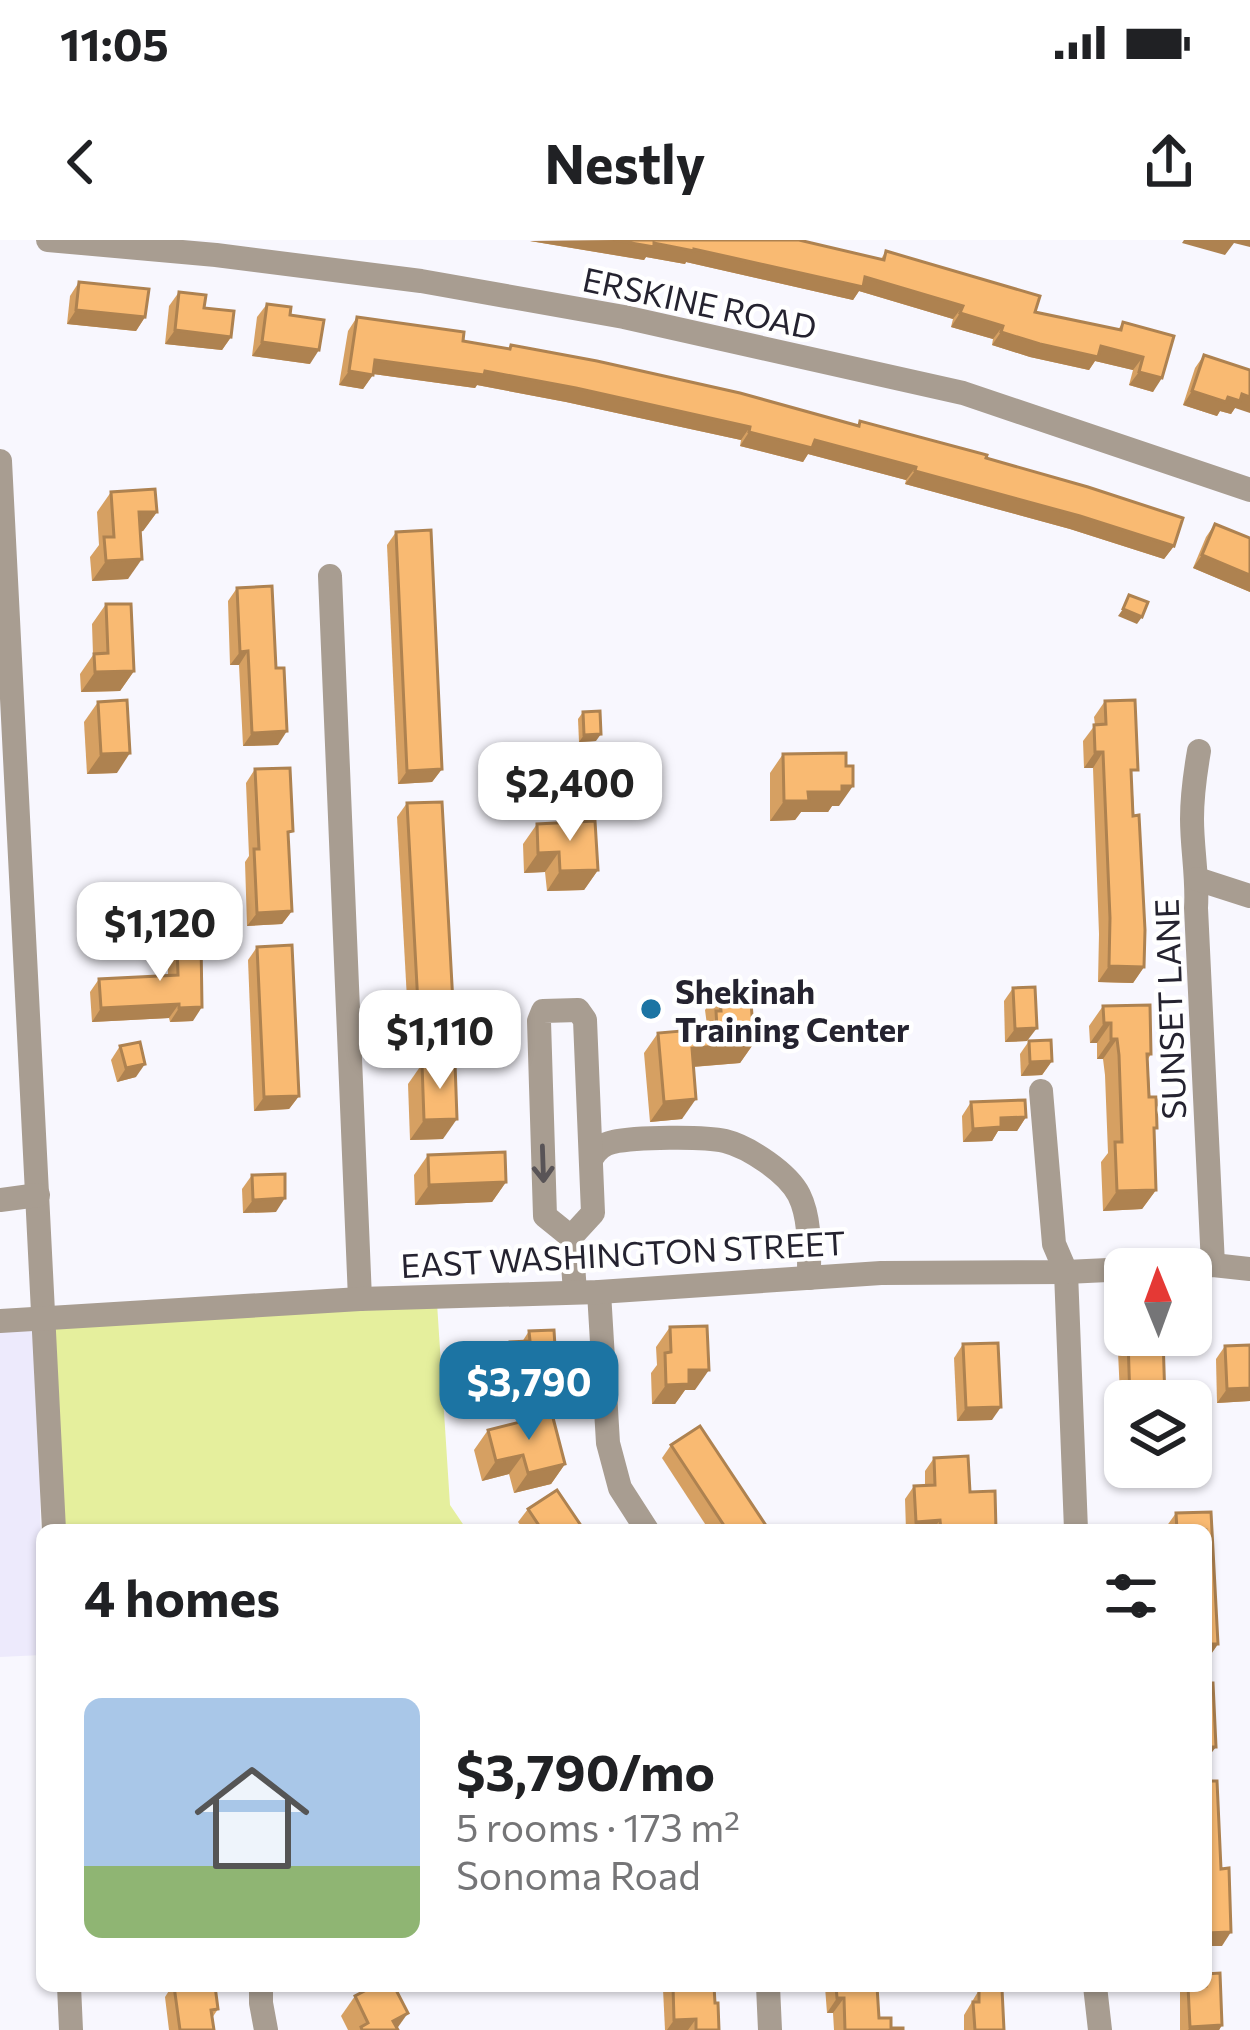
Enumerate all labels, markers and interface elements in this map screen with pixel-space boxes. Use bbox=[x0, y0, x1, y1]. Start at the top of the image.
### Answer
text: 11:05 bbox=[60, 15, 169, 70]
icon: back bbox=[48, 129, 114, 195]
text: Nestly bbox=[545, 129, 705, 195]
icon: share bbox=[1136, 129, 1202, 195]
street label: ERSKINE ROAD bbox=[579, 257, 821, 347]
pin: $2,400 bbox=[472, 742, 668, 844]
text: $2,400 bbox=[505, 757, 635, 805]
pin: $1,120 bbox=[62, 882, 258, 984]
text: $1,120 bbox=[104, 897, 216, 945]
street label: SUNSET LANE bbox=[1145, 898, 1193, 1120]
place label: Shekinah Training Center bbox=[675, 970, 910, 1049]
pin: $1,110 bbox=[342, 990, 538, 1092]
marker: Shekinah Training Center bbox=[638, 996, 664, 1022]
text: $1,110 bbox=[386, 1005, 494, 1053]
one-way arrow bbox=[532, 1144, 555, 1183]
street label: EAST WASHINGTON STREET bbox=[399, 1221, 847, 1285]
north arrow bbox=[1104, 1248, 1212, 1356]
map controls bbox=[1104, 1248, 1212, 1488]
pin: $3,790 bbox=[431, 1341, 627, 1443]
text: $3,790 bbox=[466, 1356, 592, 1404]
button: layers bbox=[1104, 1380, 1212, 1488]
icon: filters bbox=[1098, 1563, 1164, 1629]
text: 4 homes bbox=[84, 1565, 280, 1628]
text: $3,790/mo bbox=[456, 1739, 715, 1802]
icon: home bbox=[180, 1746, 324, 1890]
text: 5 rooms · 173 m² bbox=[456, 1802, 740, 1850]
text: Sonoma Road bbox=[456, 1850, 701, 1898]

